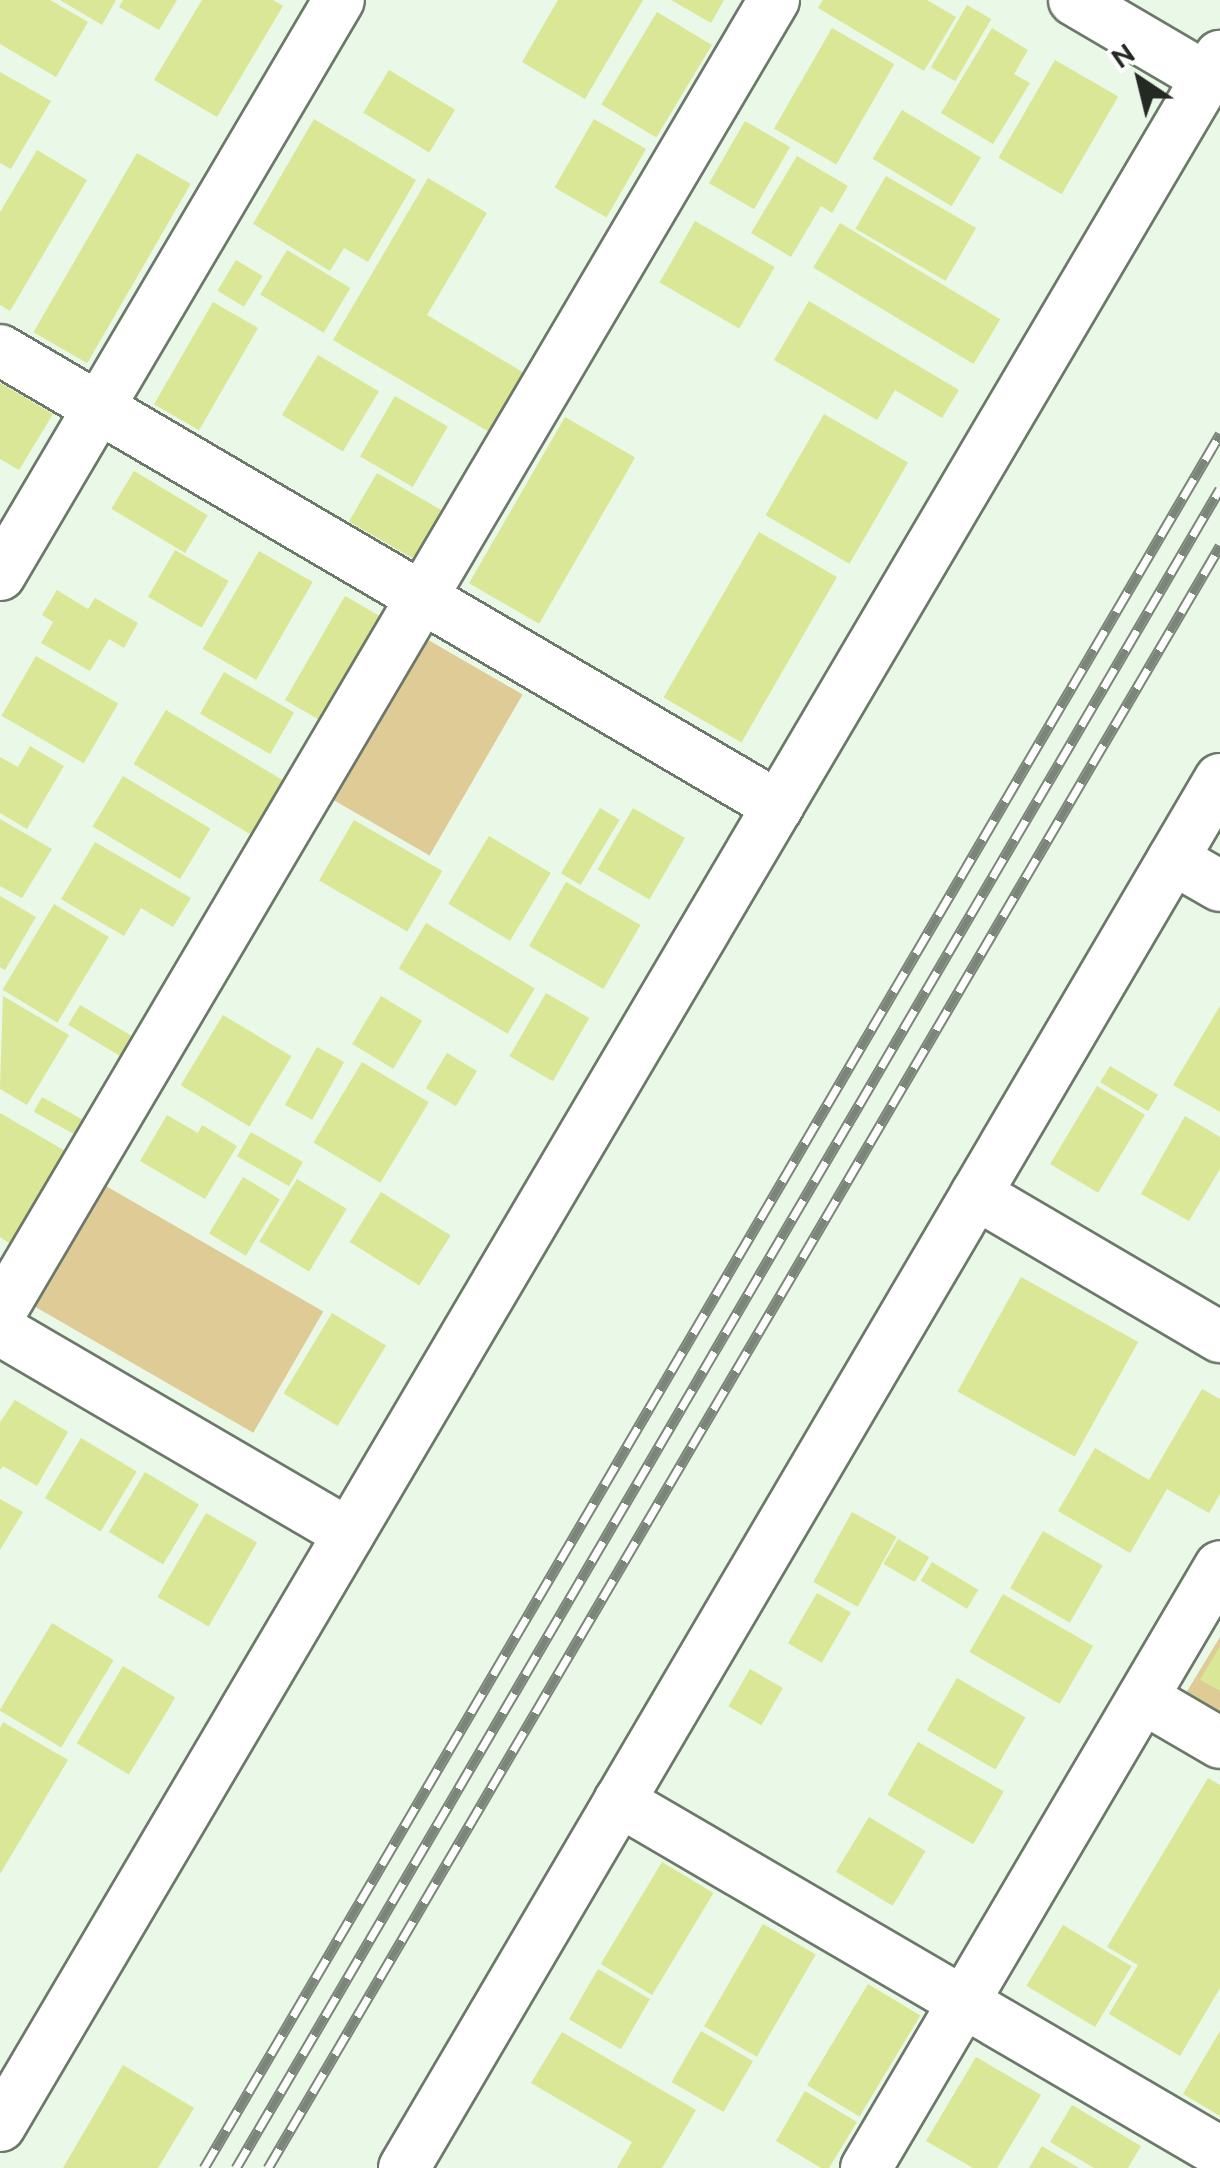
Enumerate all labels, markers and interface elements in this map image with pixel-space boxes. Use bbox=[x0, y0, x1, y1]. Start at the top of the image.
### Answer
north arrow bbox=[1090, 30, 1190, 130]
text: N bbox=[1105, 36, 1140, 74]

